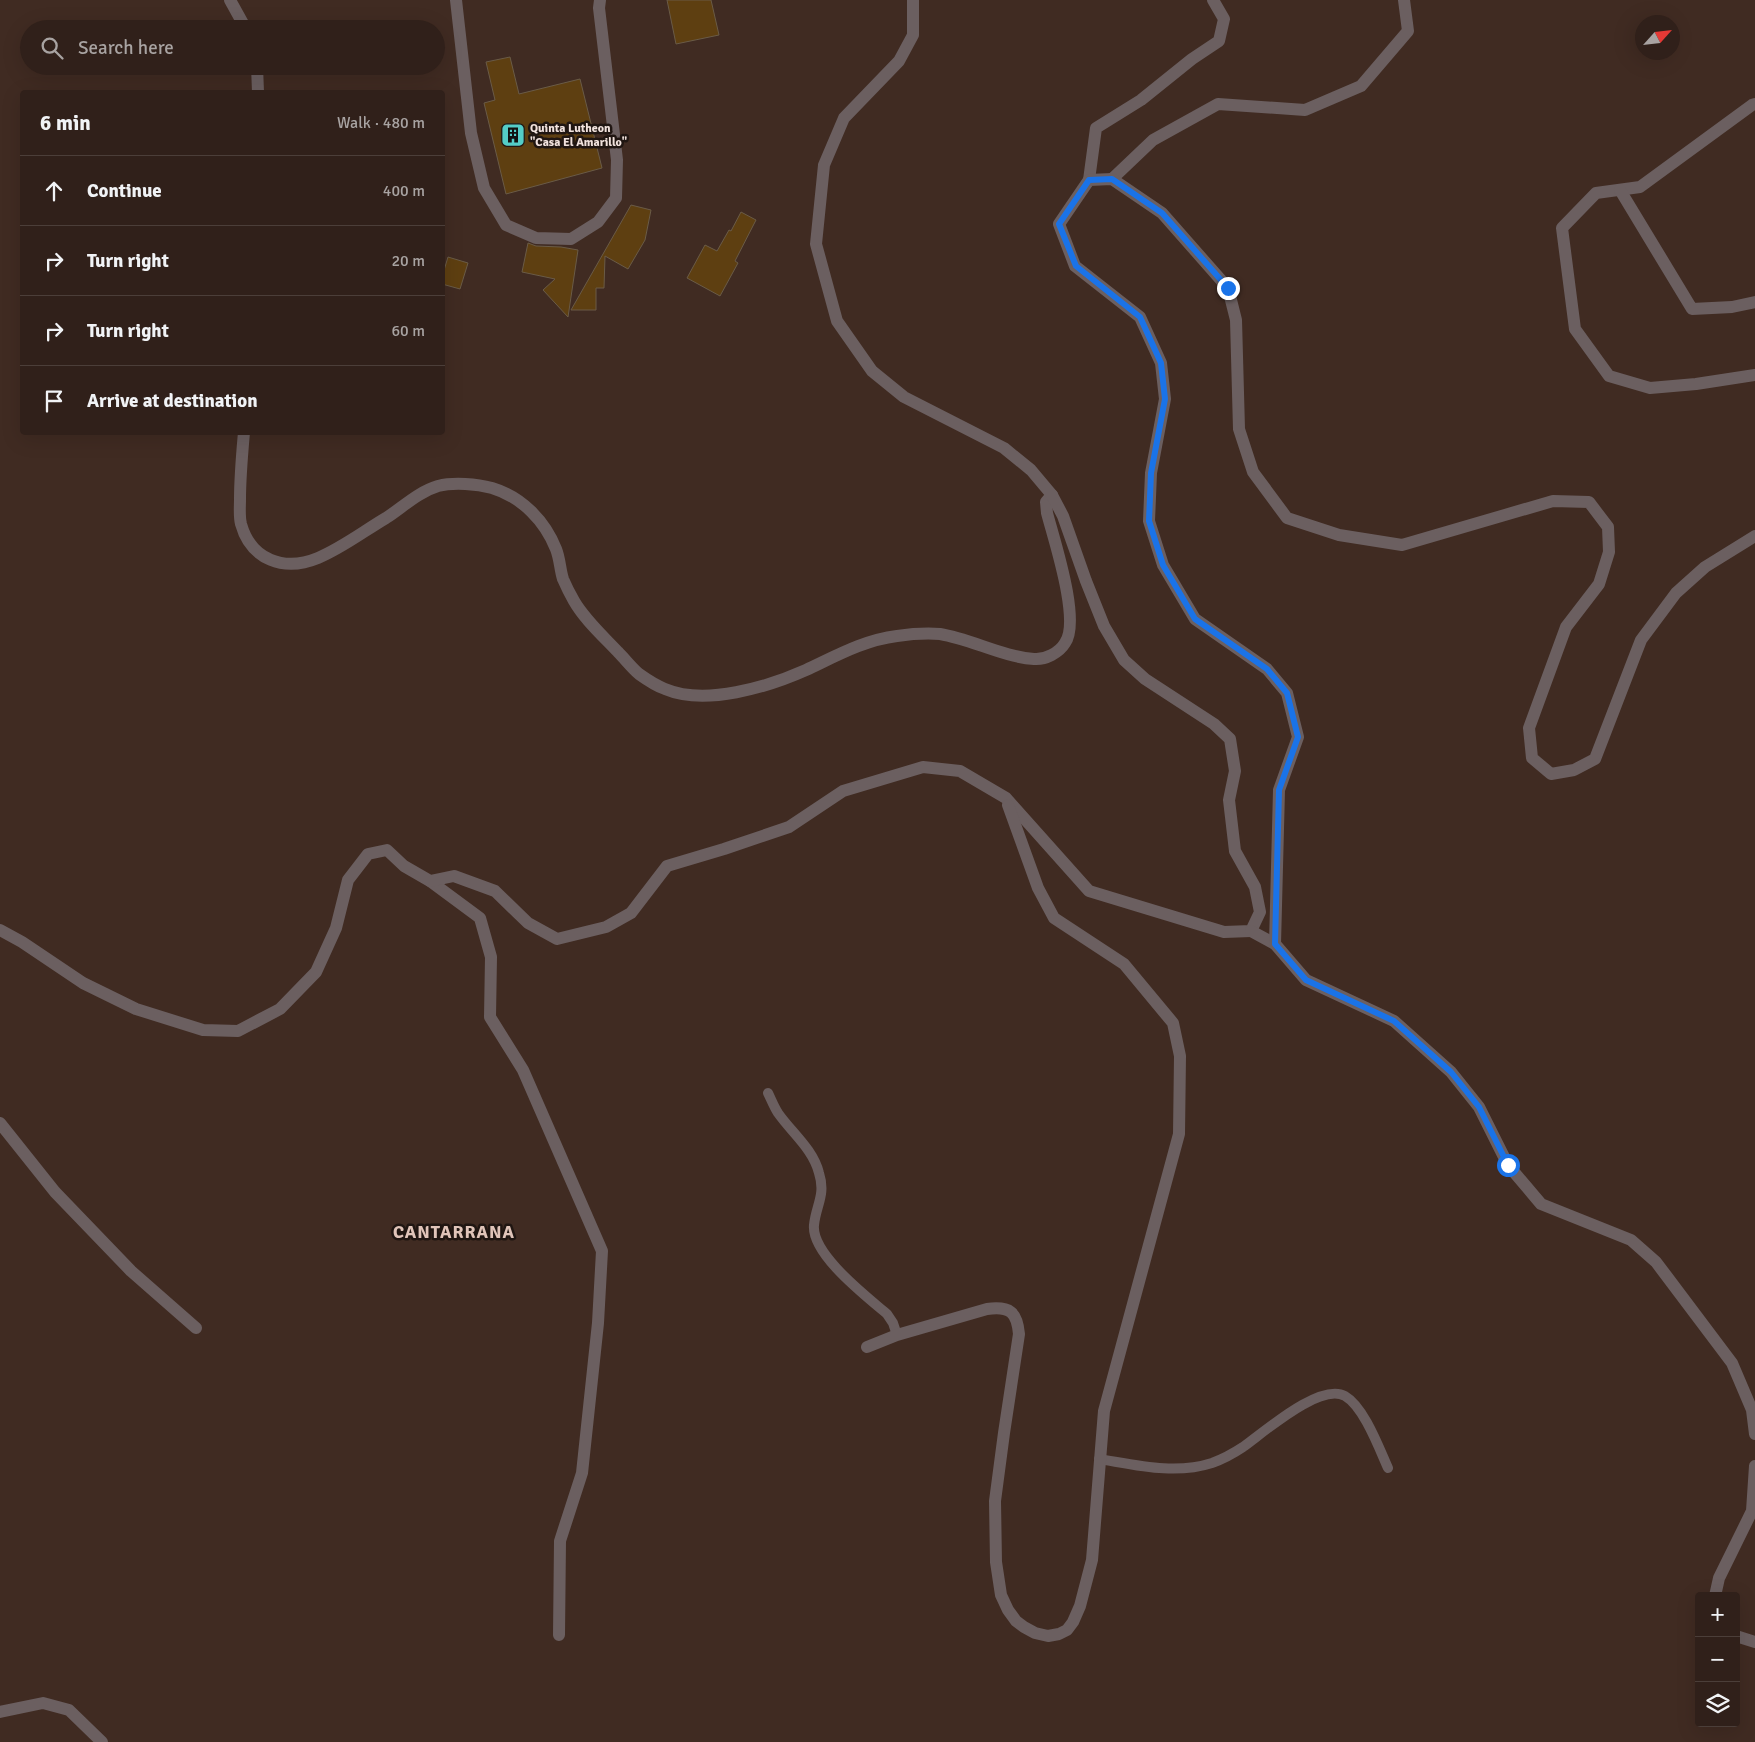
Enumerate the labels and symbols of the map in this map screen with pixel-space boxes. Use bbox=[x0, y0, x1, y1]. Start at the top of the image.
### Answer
north arrow bbox=[1635, 15, 1680, 60]
place label: Quinta Lutheon "Casa El Amarillo" bbox=[530, 121, 627, 150]
building icon: Quinta Lutheon "Casa El Amarillo" bbox=[500, 122, 526, 148]
route end bbox=[1217, 277, 1240, 300]
route start bbox=[1497, 1154, 1520, 1177]
district label: CANTARRANA bbox=[393, 1221, 515, 1243]

